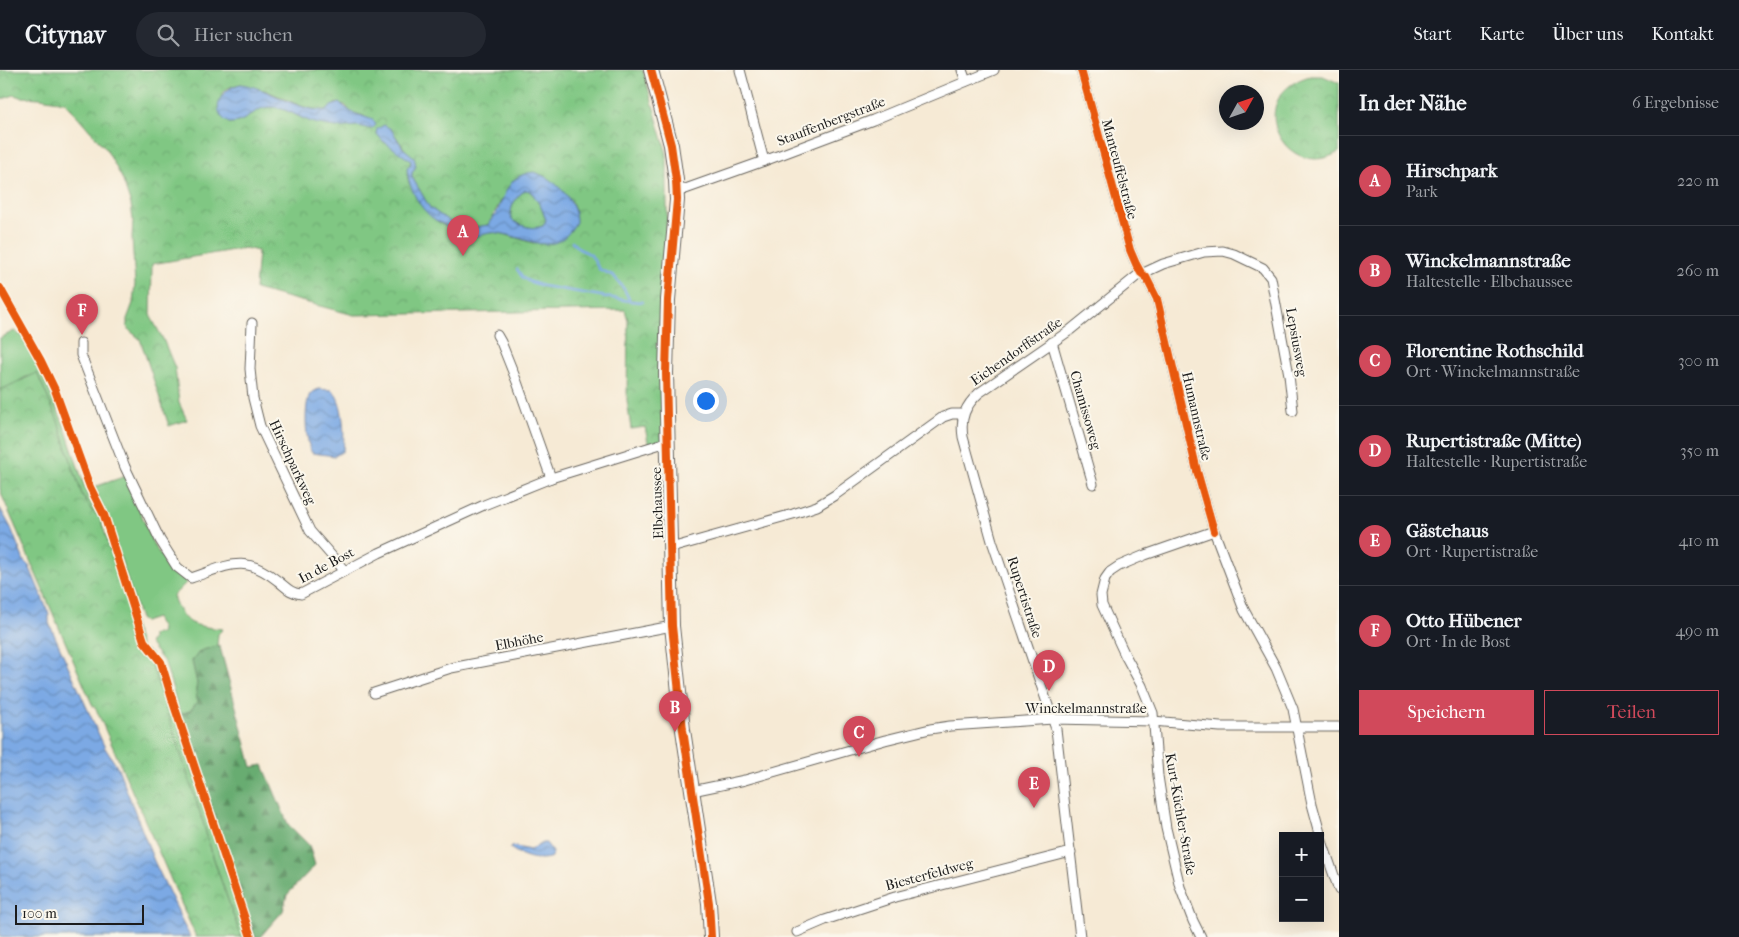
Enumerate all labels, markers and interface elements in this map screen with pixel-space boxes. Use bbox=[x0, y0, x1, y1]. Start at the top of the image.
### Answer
search box bbox=[136, 12, 486, 57]
text: Citynav bbox=[25, 21, 106, 49]
icon: search bbox=[154, 21, 182, 49]
text: Hier suchen bbox=[194, 24, 293, 46]
text: Start bbox=[1413, 24, 1452, 45]
text: Karte bbox=[1480, 24, 1524, 45]
text: Über uns bbox=[1552, 24, 1623, 45]
text: Kontakt bbox=[1651, 24, 1714, 45]
north arrow bbox=[1219, 85, 1264, 130]
text: In der Nähe bbox=[1359, 91, 1467, 115]
street label: Stauffenbergstraße bbox=[775, 93, 888, 150]
text: 6 Ergebnisse bbox=[1632, 93, 1719, 112]
street label: Manteuffelstraße bbox=[1098, 117, 1141, 221]
text: Hirschpark bbox=[1406, 160, 1498, 182]
text: A bbox=[1370, 171, 1380, 190]
text: 220 m bbox=[1677, 171, 1719, 190]
text: Park bbox=[1406, 182, 1438, 201]
pin: A bbox=[447, 215, 479, 256]
text: Winckelmannstraße bbox=[1406, 250, 1571, 272]
text: B bbox=[1370, 261, 1380, 280]
text: 260 m bbox=[1677, 261, 1719, 280]
text: Haltestelle · Elbchaussee bbox=[1406, 272, 1573, 291]
pin: F bbox=[66, 294, 98, 335]
street label: Lepsiusweg bbox=[1282, 306, 1311, 378]
street label: Eichendorffstraße bbox=[967, 314, 1065, 389]
text: Florentine Rothschild bbox=[1406, 340, 1584, 362]
text: C bbox=[1370, 351, 1380, 370]
text: 300 m bbox=[1678, 351, 1719, 370]
text: Ort · Winckelmannstraße bbox=[1406, 362, 1580, 381]
street label: Chamissoweg bbox=[1066, 369, 1105, 452]
street label: Humannstraße bbox=[1178, 370, 1215, 462]
your location bbox=[693, 388, 719, 414]
street label: Hirschparkweg bbox=[265, 417, 320, 508]
text: Rupertistraße (Mitte) bbox=[1406, 430, 1582, 452]
text: D bbox=[1369, 441, 1381, 460]
text: 350 m bbox=[1680, 441, 1719, 460]
text: Haltestelle · Rupertistraße bbox=[1406, 452, 1587, 471]
street label: Elbchaussee bbox=[648, 467, 667, 539]
text: Gästehaus bbox=[1406, 520, 1489, 542]
text: E bbox=[1370, 531, 1380, 550]
text: 410 m bbox=[1678, 531, 1719, 550]
text: Ort · Rupertistraße bbox=[1406, 542, 1538, 561]
street label: In de Bost bbox=[296, 544, 357, 587]
street label: Rupertistraße bbox=[1003, 554, 1046, 640]
text: Otto Hübener bbox=[1406, 610, 1522, 632]
text: F bbox=[1371, 621, 1379, 640]
text: 490 m bbox=[1676, 621, 1719, 640]
street label: Elbhöhe bbox=[493, 628, 545, 655]
text: Ort · In de Bost bbox=[1406, 632, 1511, 651]
pin: D bbox=[1033, 650, 1065, 691]
button: Speichern bbox=[1359, 690, 1534, 735]
button: Teilen bbox=[1544, 690, 1719, 735]
pin: B bbox=[659, 691, 691, 732]
street label: Winckelmannstraße bbox=[1024, 700, 1147, 717]
pin: C bbox=[843, 716, 875, 757]
street label: Kurt-Küchler-Straße bbox=[1161, 752, 1200, 877]
pin: E bbox=[1018, 767, 1050, 808]
map controls bbox=[1279, 832, 1324, 922]
button: + bbox=[1279, 832, 1324, 877]
street label: Biesterfeldweg bbox=[883, 854, 975, 894]
button: − bbox=[1279, 877, 1324, 922]
scale bar bbox=[15, 902, 144, 925]
text: 100 m bbox=[22, 905, 57, 922]

